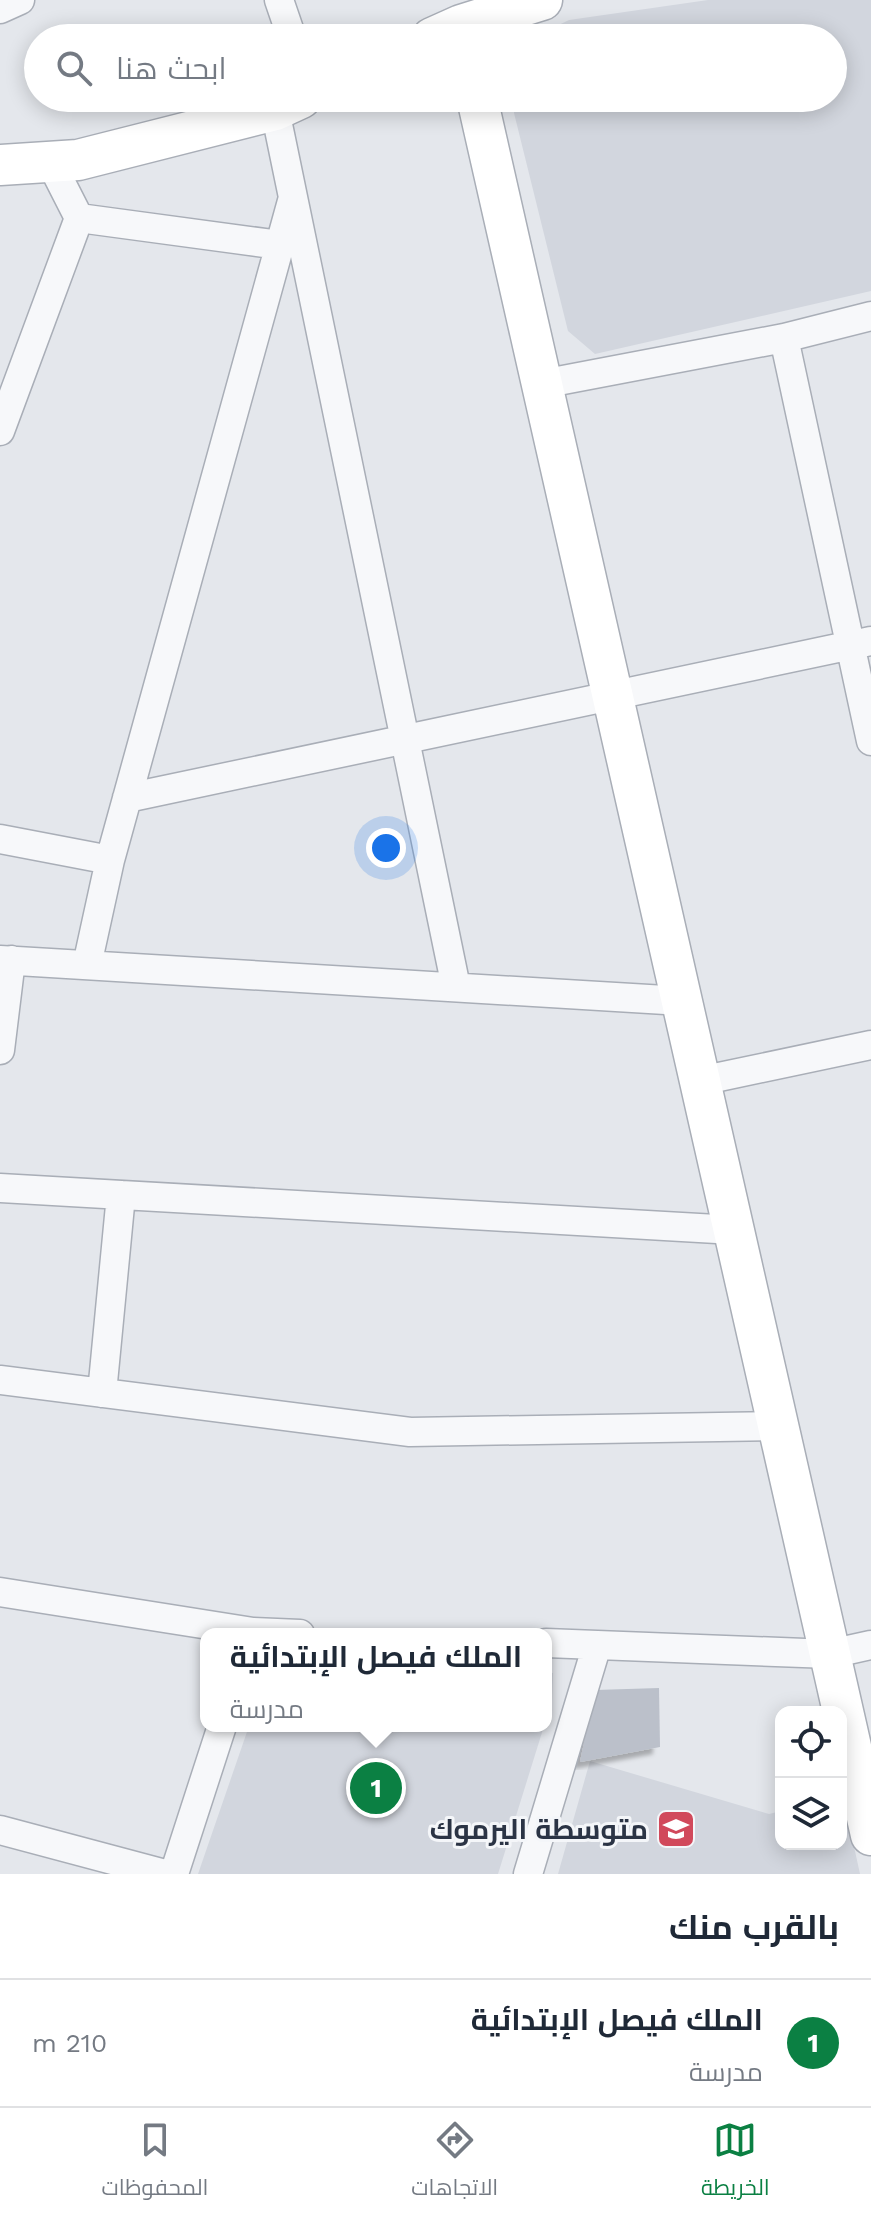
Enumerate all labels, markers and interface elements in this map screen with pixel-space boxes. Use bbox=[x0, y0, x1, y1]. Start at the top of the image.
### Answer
search box bbox=[24, 24, 847, 112]
icon: search bbox=[52, 46, 96, 90]
text: ابحث هنا bbox=[116, 51, 226, 86]
your location bbox=[366, 828, 406, 868]
popup bbox=[200, 1628, 552, 1732]
text: الملك فيصل الإبتدائية bbox=[230, 1639, 522, 1674]
text: مدرسة bbox=[230, 1694, 304, 1724]
map controls bbox=[775, 1706, 847, 1850]
button: locate bbox=[775, 1706, 847, 1778]
pin: 1 bbox=[350, 1758, 402, 1818]
button: layers bbox=[775, 1778, 847, 1850]
school or university icon: متوسطة اليرموك bbox=[655, 1808, 697, 1850]
place label: متوسطة اليرموك bbox=[430, 1813, 648, 1846]
text: بالقرب منك bbox=[669, 1907, 839, 1947]
text: الملك فيصل الإبتدائية bbox=[471, 2002, 763, 2037]
text: 210 m bbox=[32, 2028, 107, 2058]
text: 1 bbox=[807, 2028, 819, 2058]
text: مدرسة bbox=[689, 2057, 763, 2087]
tab: المحفوظات bbox=[101, 2118, 208, 2208]
tab: الاتجاهات bbox=[411, 2118, 498, 2208]
tab: الخريطة bbox=[701, 2118, 770, 2208]

